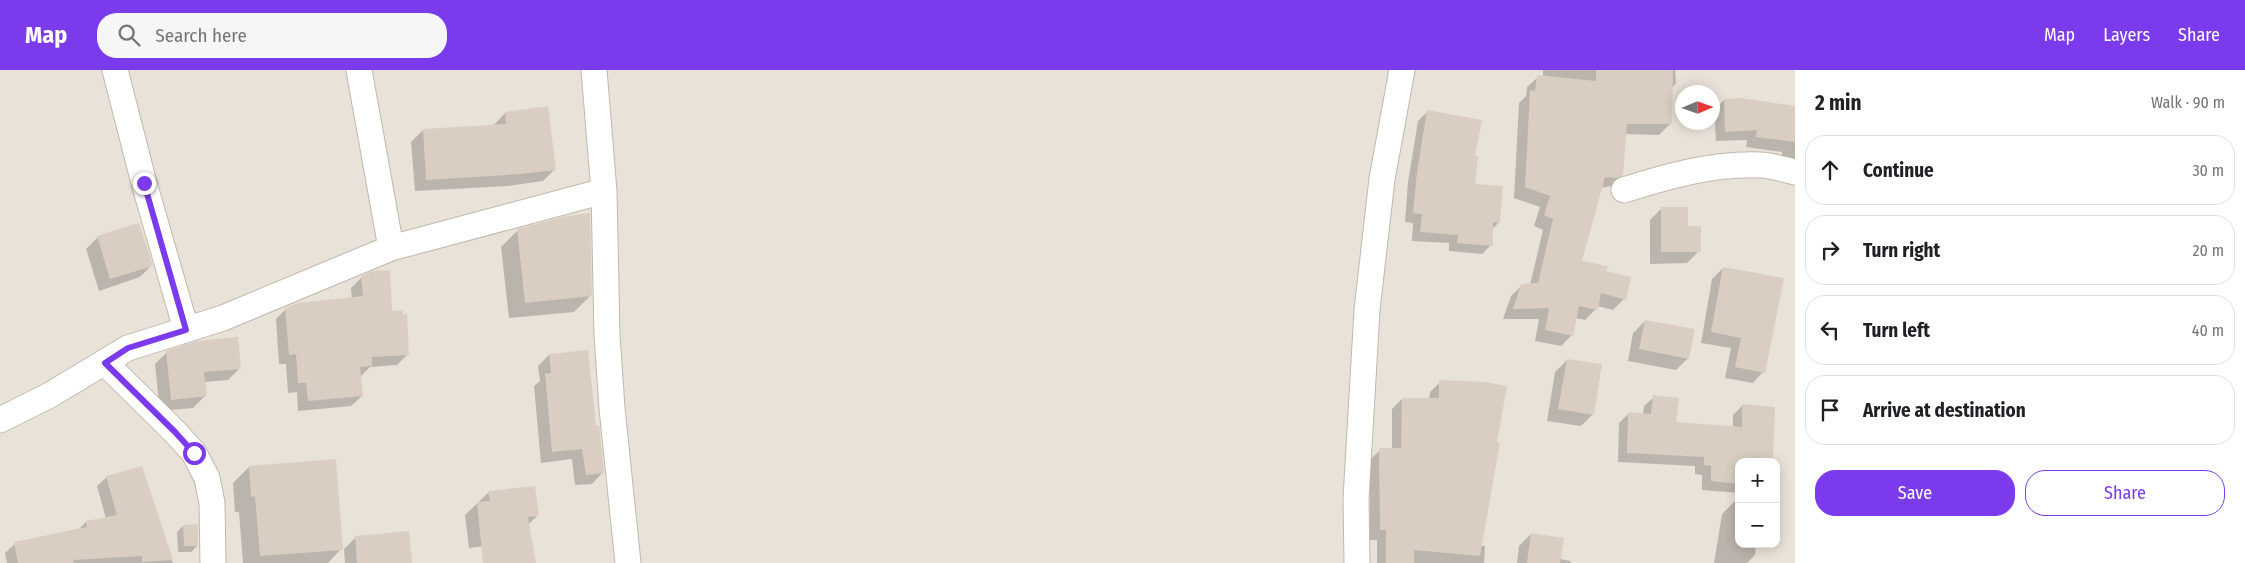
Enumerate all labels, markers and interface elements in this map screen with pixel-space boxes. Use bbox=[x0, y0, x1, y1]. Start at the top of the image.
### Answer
search box bbox=[97, 13, 447, 58]
text: Map bbox=[25, 21, 67, 49]
icon: search bbox=[115, 21, 143, 49]
text: Search here bbox=[155, 24, 247, 47]
text: Map bbox=[2044, 24, 2075, 46]
text: Layers bbox=[2103, 24, 2150, 46]
text: Share bbox=[2178, 24, 2220, 46]
north arrow bbox=[1675, 85, 1720, 130]
text: 2 min bbox=[1815, 90, 1862, 116]
text: Walk · 90 m bbox=[2151, 93, 2225, 112]
icon: ahead bbox=[1816, 156, 1844, 184]
text: Continue bbox=[1863, 159, 1934, 182]
text: 30 m bbox=[2192, 161, 2224, 180]
route end bbox=[133, 172, 156, 195]
icon: right bbox=[1816, 236, 1844, 264]
text: Turn right bbox=[1863, 239, 1940, 262]
text: 20 m bbox=[2193, 241, 2224, 260]
icon: left bbox=[1816, 316, 1844, 344]
text: Turn left bbox=[1863, 319, 1930, 342]
text: 40 m bbox=[2192, 321, 2224, 340]
icon: arrive bbox=[1816, 396, 1844, 424]
text: Arrive at destination bbox=[1863, 399, 2026, 422]
route start bbox=[183, 442, 206, 465]
map controls bbox=[1735, 458, 1780, 548]
button: + bbox=[1735, 458, 1780, 503]
button: Save bbox=[1815, 470, 2015, 516]
button: Share bbox=[2025, 470, 2225, 516]
button: − bbox=[1735, 503, 1780, 548]

